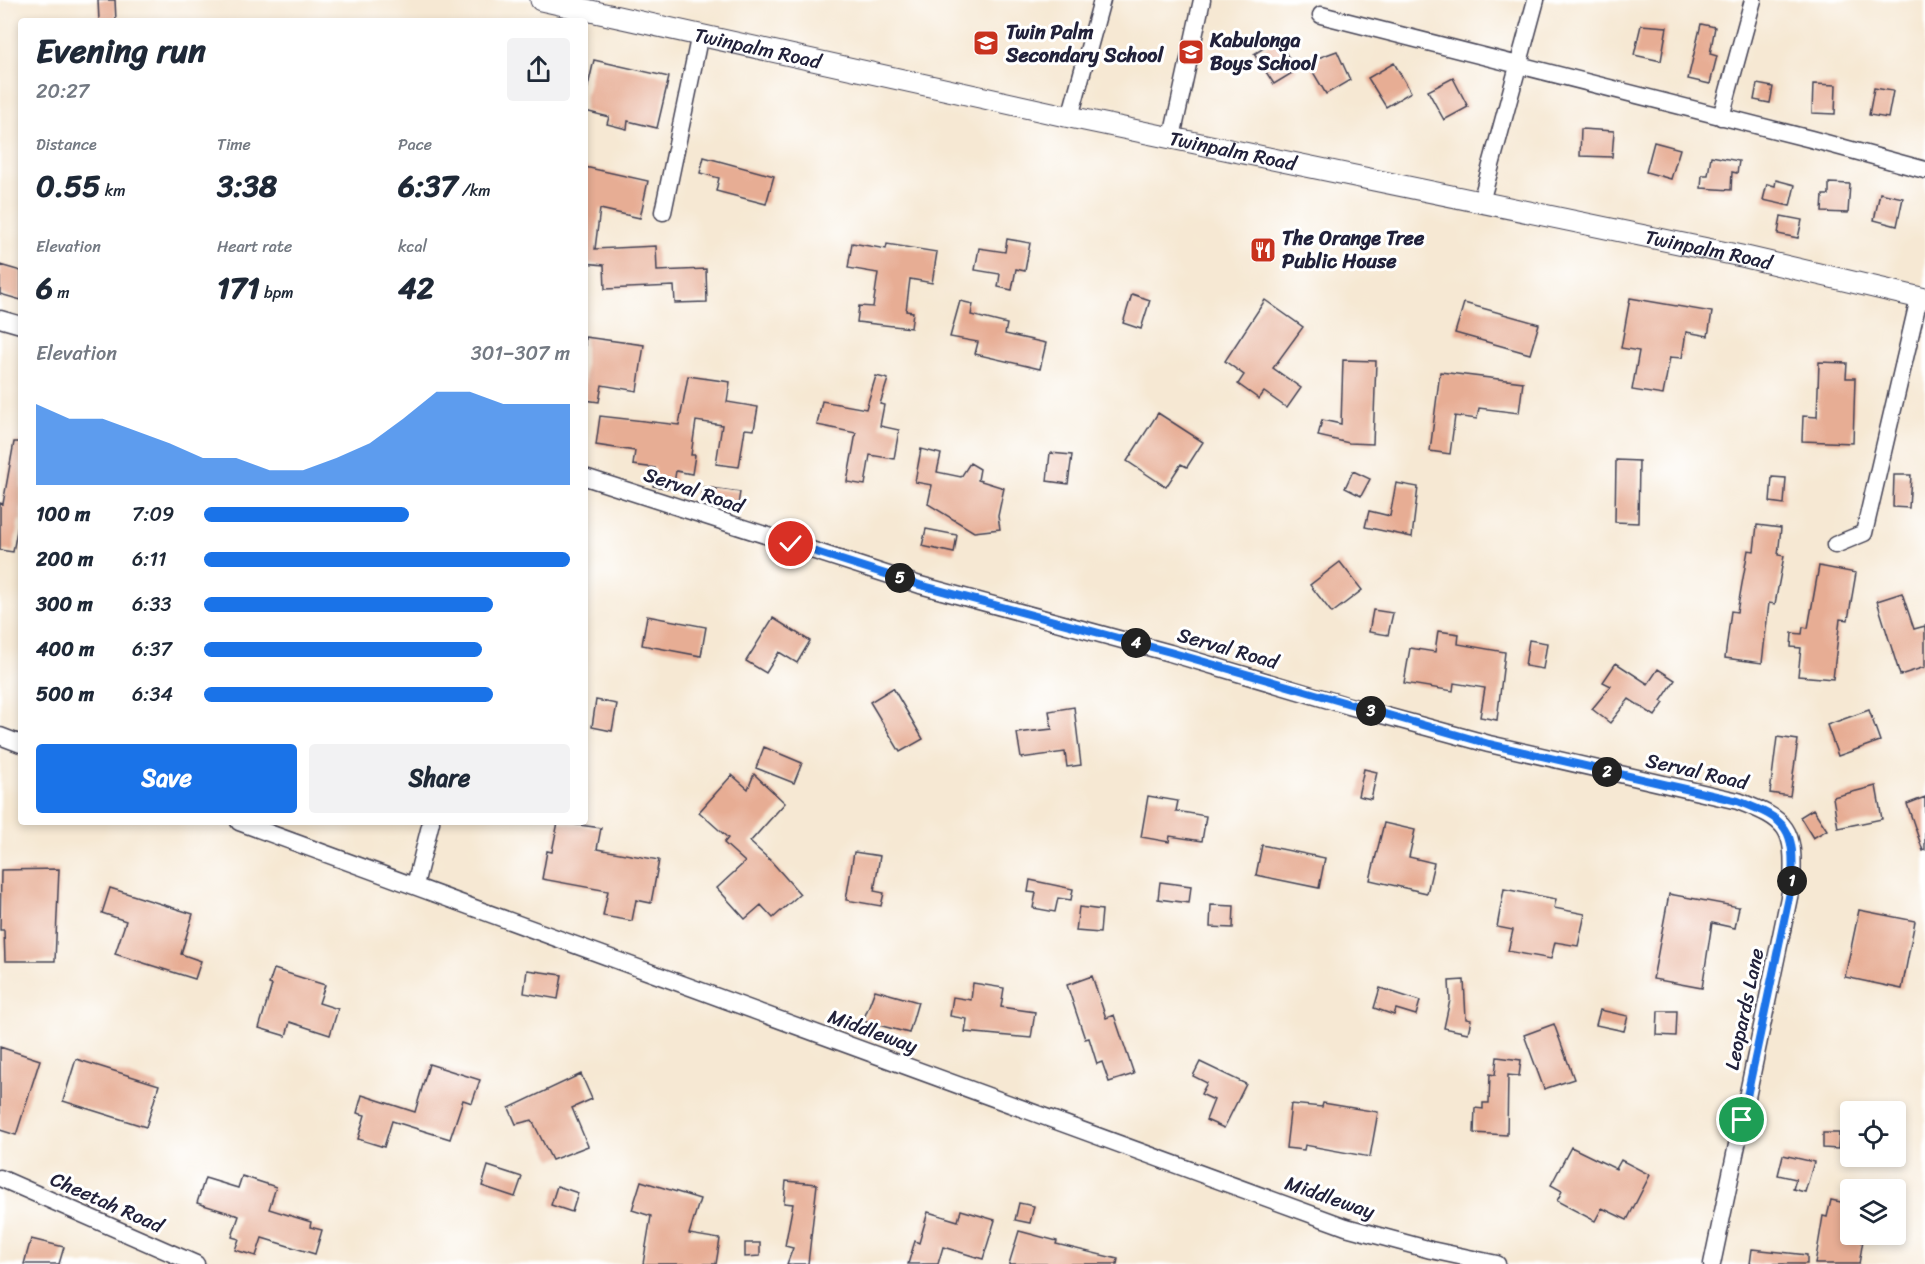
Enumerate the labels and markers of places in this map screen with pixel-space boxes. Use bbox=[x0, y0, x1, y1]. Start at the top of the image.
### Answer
place label: Twin Palm Secondary School bbox=[1005, 15, 1164, 73]
place label: Kabulonga Boys School bbox=[1209, 23, 1318, 81]
school or university icon: Twin Palm Secondary School bbox=[971, 28, 1001, 58]
school or university icon: Kabulonga Boys School bbox=[1176, 37, 1206, 67]
place label: The Orange Tree Public House bbox=[1282, 221, 1425, 279]
restaurant icon: The Orange Tree Public House bbox=[1248, 235, 1278, 265]
pin bbox=[765, 518, 816, 569]
pin: 5 bbox=[885, 563, 915, 593]
pin: 4 bbox=[1121, 628, 1151, 658]
pin: 3 bbox=[1356, 696, 1386, 726]
pin: 2 bbox=[1592, 757, 1622, 787]
pin: 1 bbox=[1777, 866, 1807, 896]
pin bbox=[1716, 1094, 1767, 1145]

